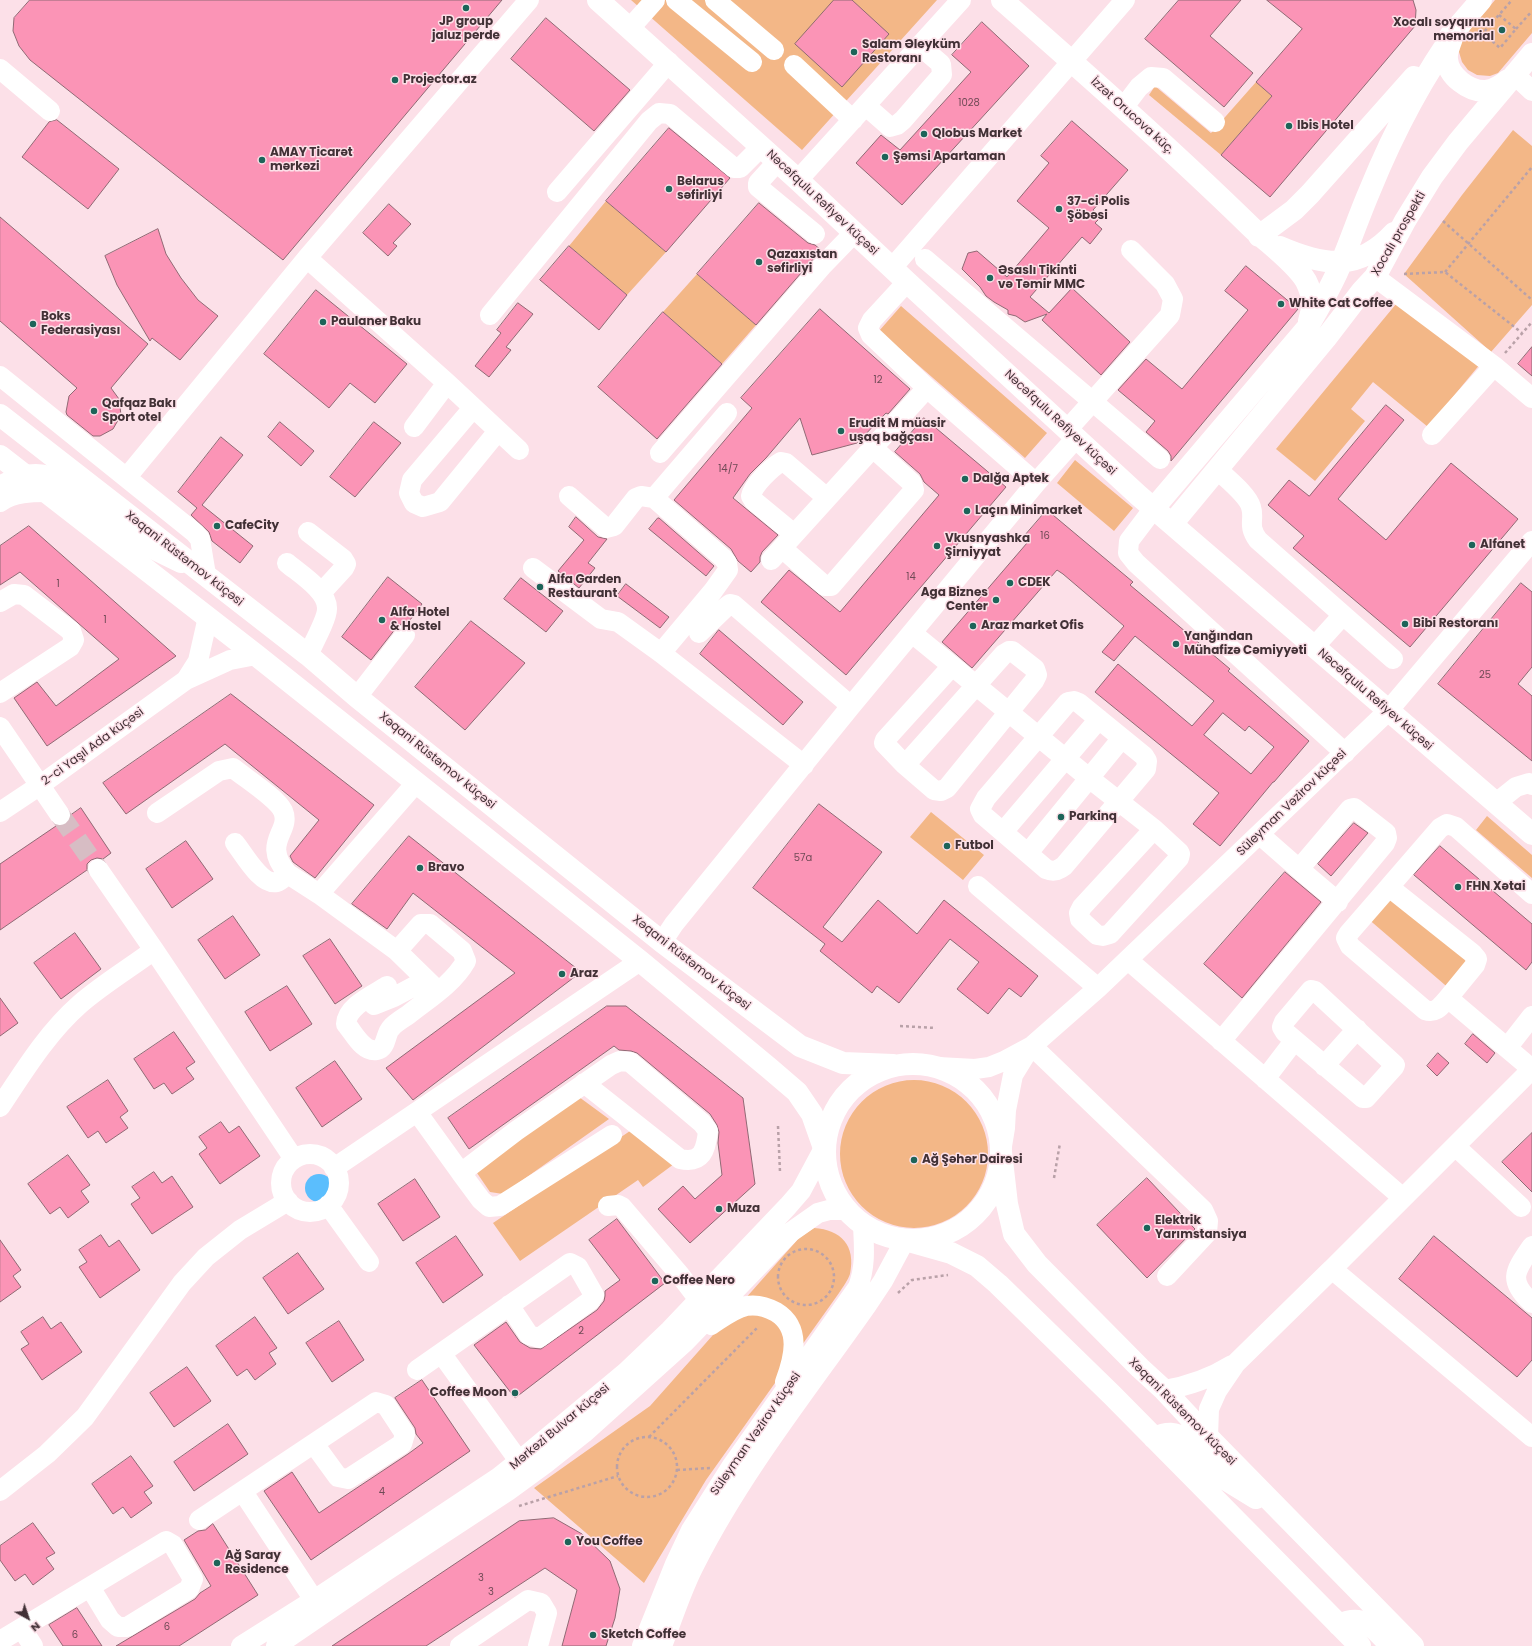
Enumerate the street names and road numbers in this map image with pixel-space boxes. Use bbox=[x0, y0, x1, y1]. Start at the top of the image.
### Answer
street label: İzzət Orucova küç. bbox=[1087, 75, 1177, 157]
street label: Nəcəfqulu Rəfiyev küçəsi bbox=[763, 147, 881, 259]
street label: Xocalı prospekti bbox=[1369, 189, 1429, 279]
street label: Nəcəfqulu Rəfiyev küçəsi bbox=[1001, 367, 1119, 479]
street label: Xəqani Rüstəmov küçəsi bbox=[122, 508, 246, 610]
street label: Nəcəfqulu Rəfiyev küçəsi bbox=[1315, 646, 1435, 754]
street label: 2-ci Yaşıl Ada küçəsi bbox=[39, 705, 147, 789]
street label: Xəqani Rüstəmov küçəsi bbox=[376, 710, 498, 812]
street label: Süleyman Vəzirov küçəsi bbox=[1234, 747, 1350, 859]
street label: Xəqani Rüstəmov küçəsi bbox=[629, 912, 753, 1014]
street label: Xəqani Rüstəmov küçəsi bbox=[1125, 1355, 1239, 1469]
street label: Süleyman Vəzirov küçəsi bbox=[708, 1370, 804, 1498]
street label: Mərkəzi Bulvar küçəsi bbox=[507, 1381, 613, 1473]

